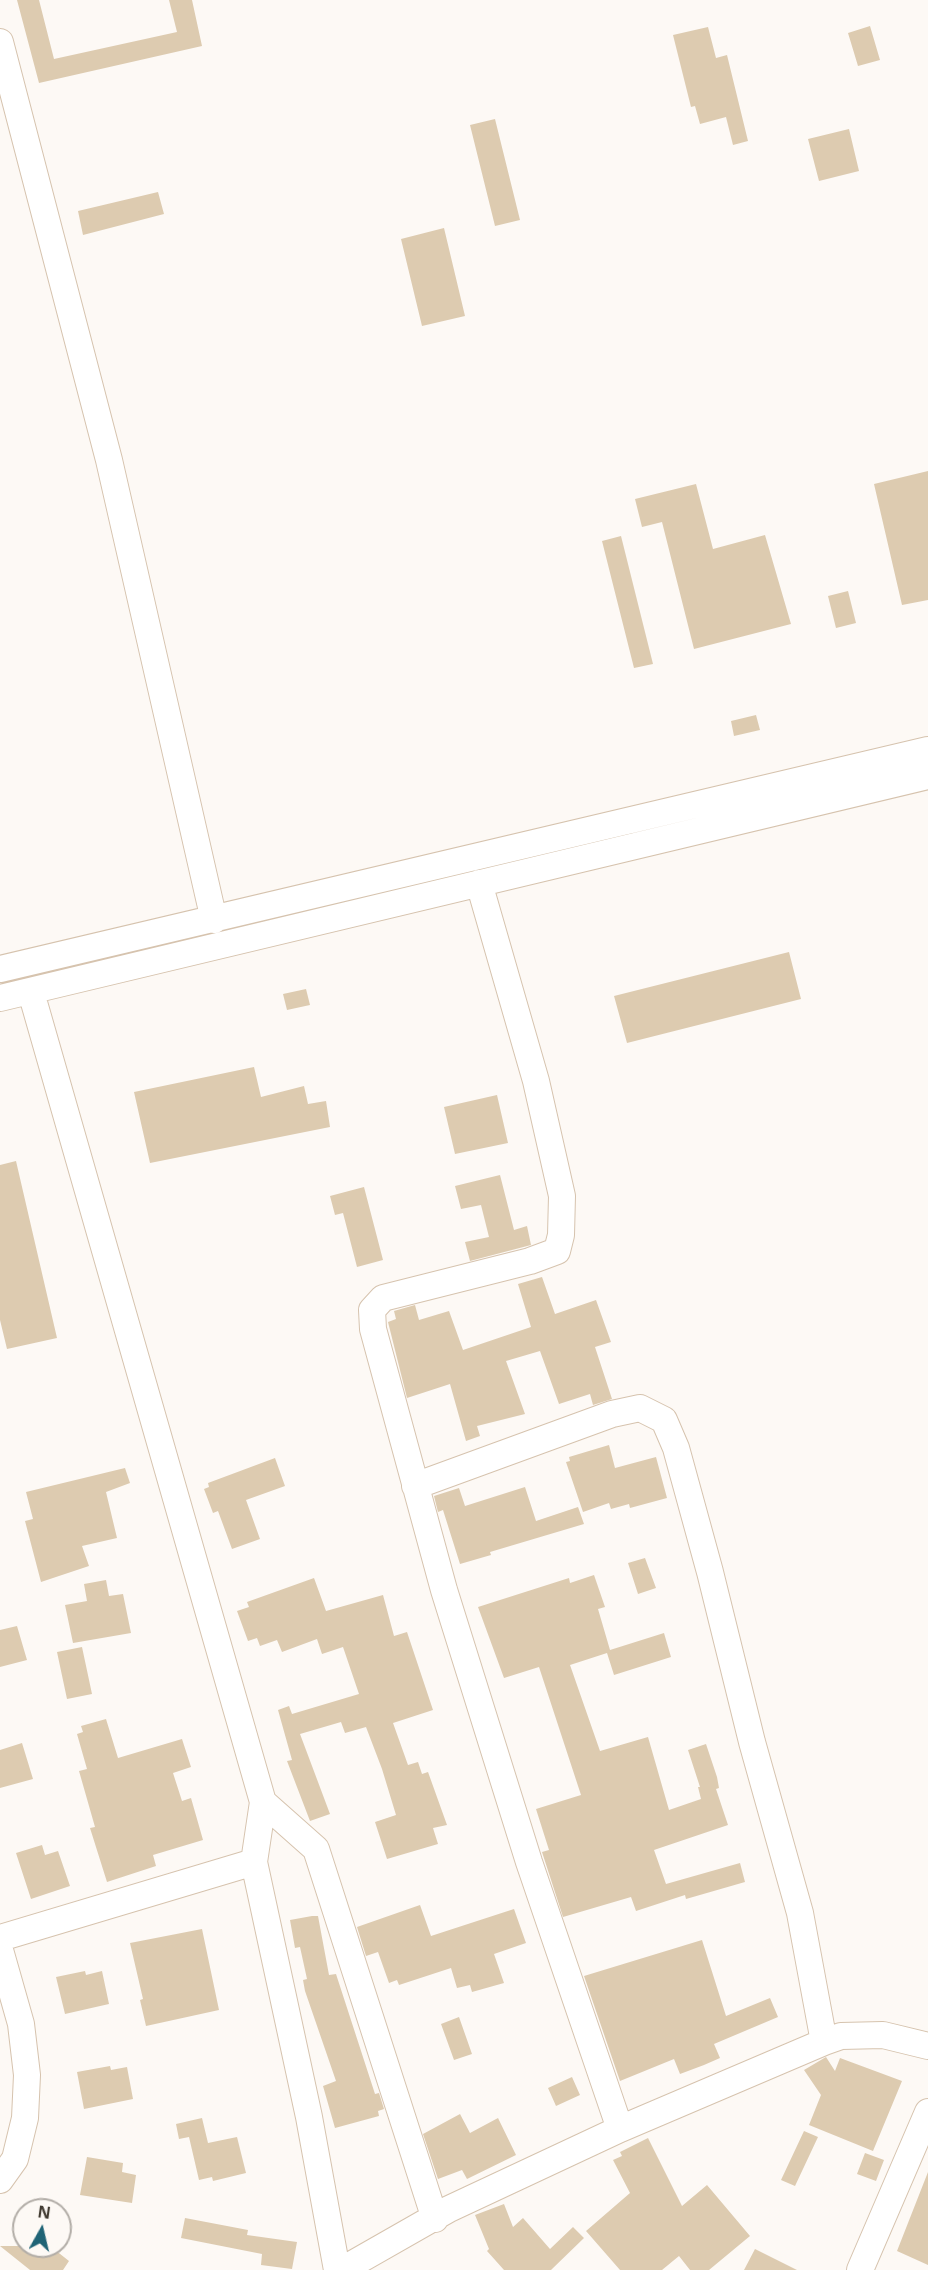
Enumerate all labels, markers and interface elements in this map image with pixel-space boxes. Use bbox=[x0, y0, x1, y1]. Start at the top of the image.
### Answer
north arrow bbox=[12, 2198, 72, 2258]
text: N bbox=[36, 2200, 52, 2224]

